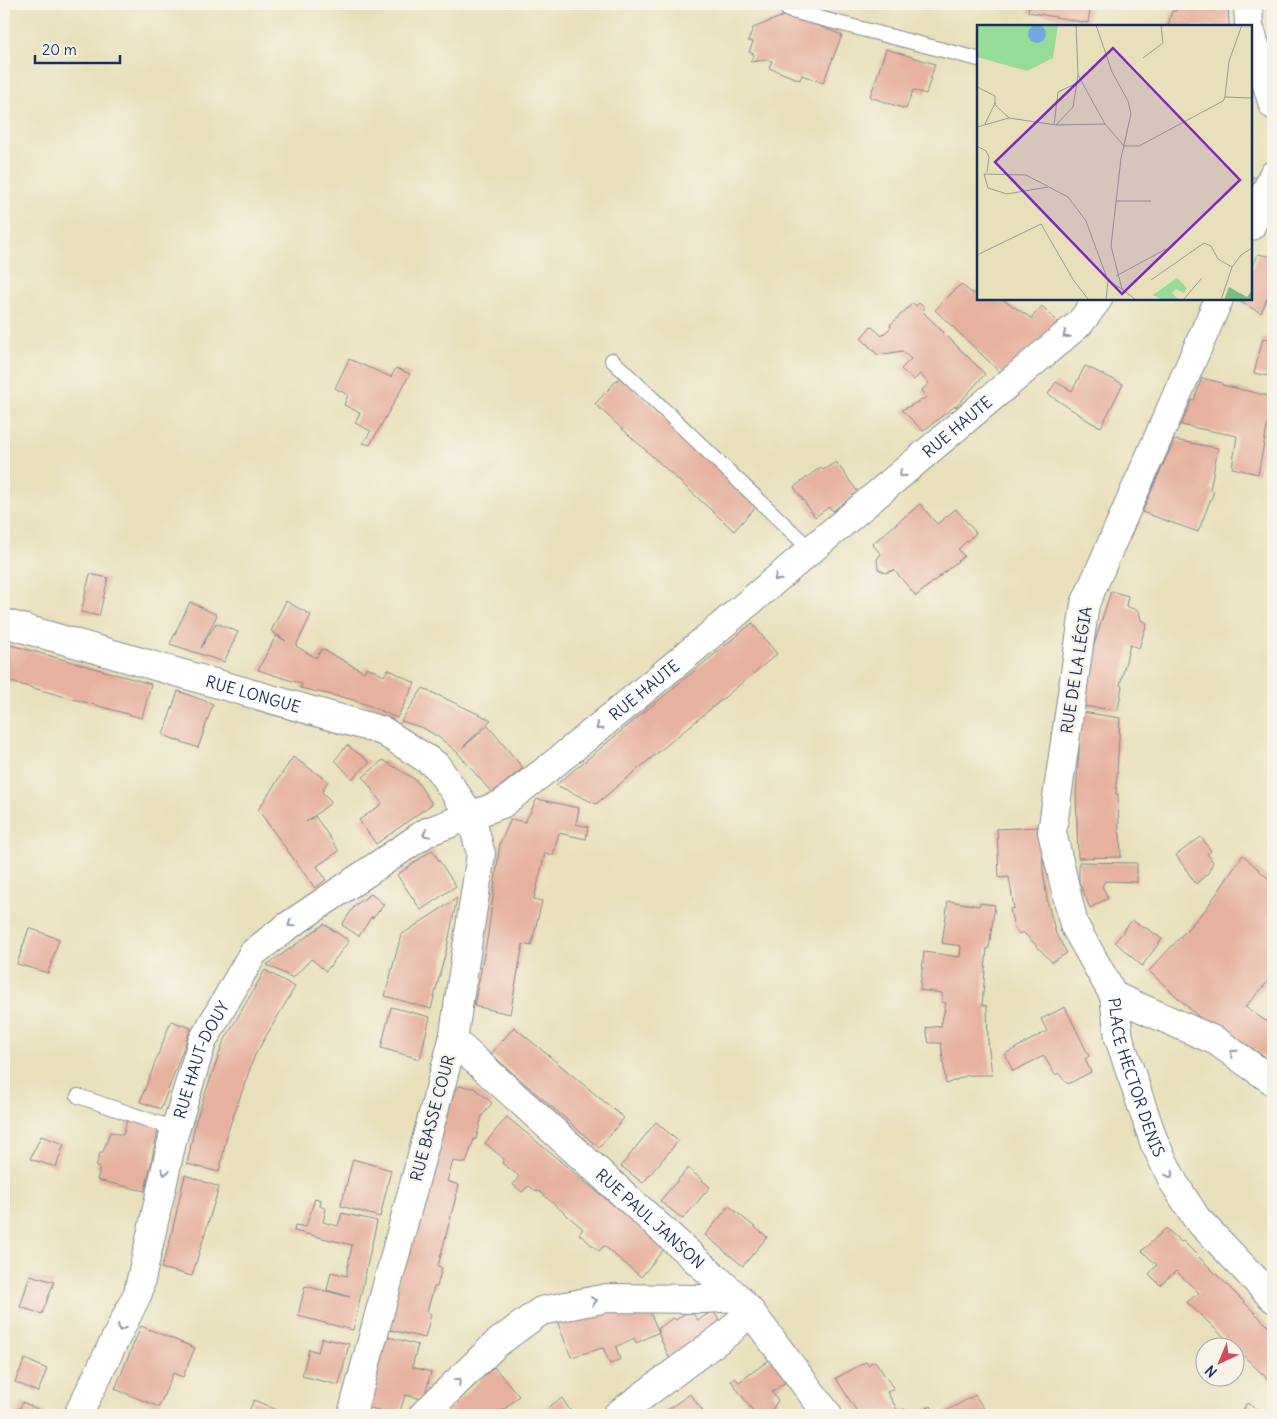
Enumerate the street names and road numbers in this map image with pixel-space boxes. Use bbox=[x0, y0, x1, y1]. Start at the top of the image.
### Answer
street label: RUE HAUTE bbox=[918, 392, 996, 462]
street label: RUE DE LA LÉGIA bbox=[1056, 605, 1096, 735]
street label: RUE HAUTE bbox=[605, 655, 683, 725]
street label: RUE LONGUE bbox=[203, 671, 303, 717]
street label: PLACE HECTOR DENIS bbox=[1104, 996, 1170, 1160]
street label: RUE HAUT-DOUY bbox=[169, 998, 233, 1121]
street label: RUE BASSE COUR bbox=[406, 1053, 458, 1183]
street label: RUE PAUL JANSON bbox=[592, 1164, 709, 1273]

